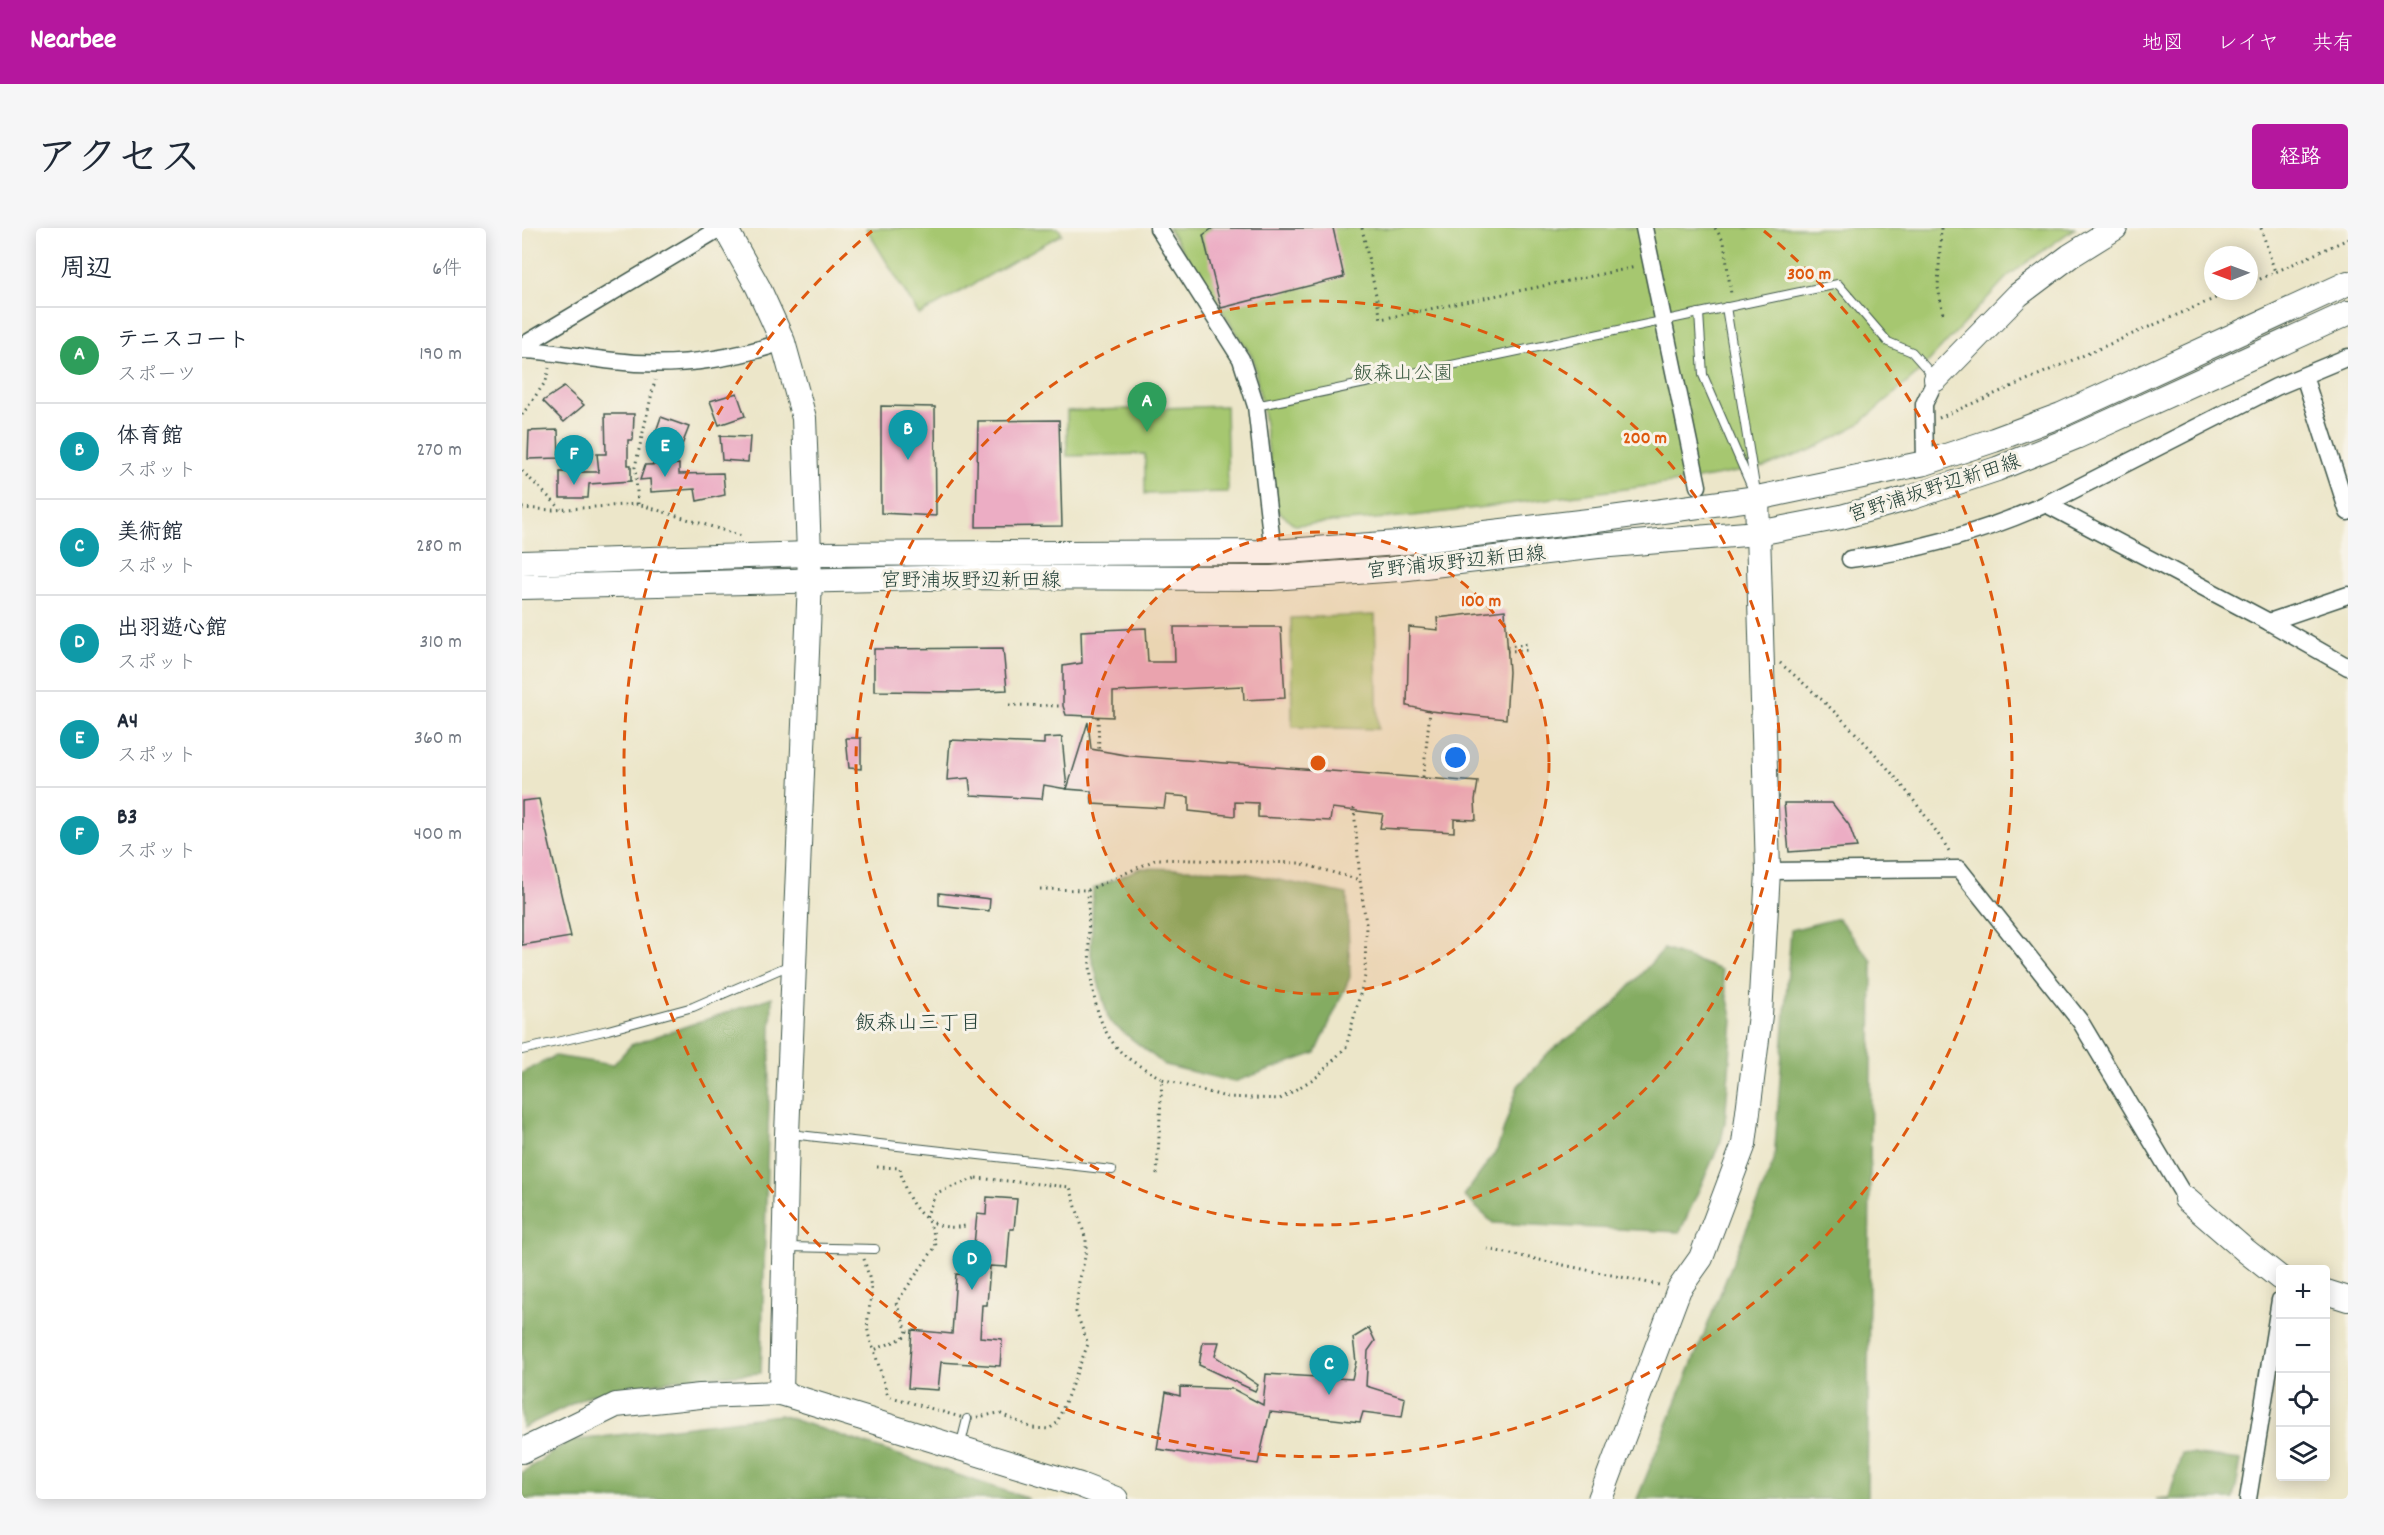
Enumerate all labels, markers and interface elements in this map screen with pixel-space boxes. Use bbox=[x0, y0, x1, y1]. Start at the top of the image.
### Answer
text: Nearbee bbox=[30, 22, 116, 62]
text: 地図 bbox=[2142, 30, 2184, 60]
text: レイヤ bbox=[2217, 30, 2279, 60]
text: 共有 bbox=[2312, 30, 2354, 60]
button: 経路 bbox=[2252, 124, 2348, 189]
text: アクセス bbox=[36, 132, 201, 192]
north arrow bbox=[2204, 246, 2258, 300]
text: 周辺 bbox=[60, 252, 112, 289]
text: 6件 bbox=[432, 256, 462, 284]
text: 300 m bbox=[1787, 263, 1831, 288]
text: テニスコート bbox=[117, 326, 249, 357]
text: A bbox=[74, 341, 85, 369]
text: 190 m bbox=[419, 341, 462, 369]
park label: 飯森山公園 bbox=[1353, 361, 1453, 389]
text: スポーツ bbox=[117, 362, 197, 390]
pin: A bbox=[1128, 382, 1166, 432]
pin: B bbox=[888, 410, 928, 460]
text: 体育館 bbox=[117, 422, 183, 453]
text: 200 m bbox=[1623, 427, 1667, 452]
pin: E bbox=[646, 428, 684, 477]
pin: F bbox=[554, 436, 594, 485]
text: B bbox=[75, 437, 84, 465]
text: 270 m bbox=[416, 437, 462, 465]
street label: 宮野浦坂野辺新田線 bbox=[1845, 449, 2025, 531]
text: スポット bbox=[117, 458, 197, 486]
text: 美術館 bbox=[117, 518, 183, 549]
text: C bbox=[75, 533, 84, 561]
text: 280 m bbox=[416, 533, 462, 561]
street label: 宮野浦坂野辺新田線 bbox=[1365, 541, 1547, 587]
text: スポット bbox=[117, 554, 197, 582]
street label: 宮野浦坂野辺新田線 bbox=[881, 568, 1061, 596]
text: 100 m bbox=[1461, 590, 1501, 615]
text: 出羽遊心館 bbox=[117, 614, 227, 645]
text: D bbox=[74, 629, 85, 657]
text: 310 m bbox=[420, 629, 462, 657]
text: スポット bbox=[117, 650, 197, 678]
text: A4 bbox=[117, 707, 138, 738]
text: E bbox=[75, 725, 84, 753]
text: 360 m bbox=[414, 725, 462, 753]
text: スポット bbox=[117, 743, 197, 771]
your location bbox=[1441, 743, 1470, 772]
centre of rings bbox=[1308, 753, 1328, 773]
text: B3 bbox=[117, 803, 137, 834]
text: F bbox=[75, 821, 84, 849]
text: 400 m bbox=[414, 821, 462, 849]
text: スポット bbox=[117, 839, 197, 867]
district label: 飯森山三丁目 bbox=[855, 1010, 981, 1040]
pin: D bbox=[952, 1240, 992, 1290]
map controls bbox=[2276, 1265, 2330, 1481]
button: + bbox=[2276, 1265, 2330, 1319]
button: − bbox=[2276, 1319, 2330, 1373]
pin: C bbox=[1310, 1346, 1348, 1395]
button: locate bbox=[2276, 1373, 2330, 1427]
button: layers bbox=[2276, 1427, 2330, 1481]

